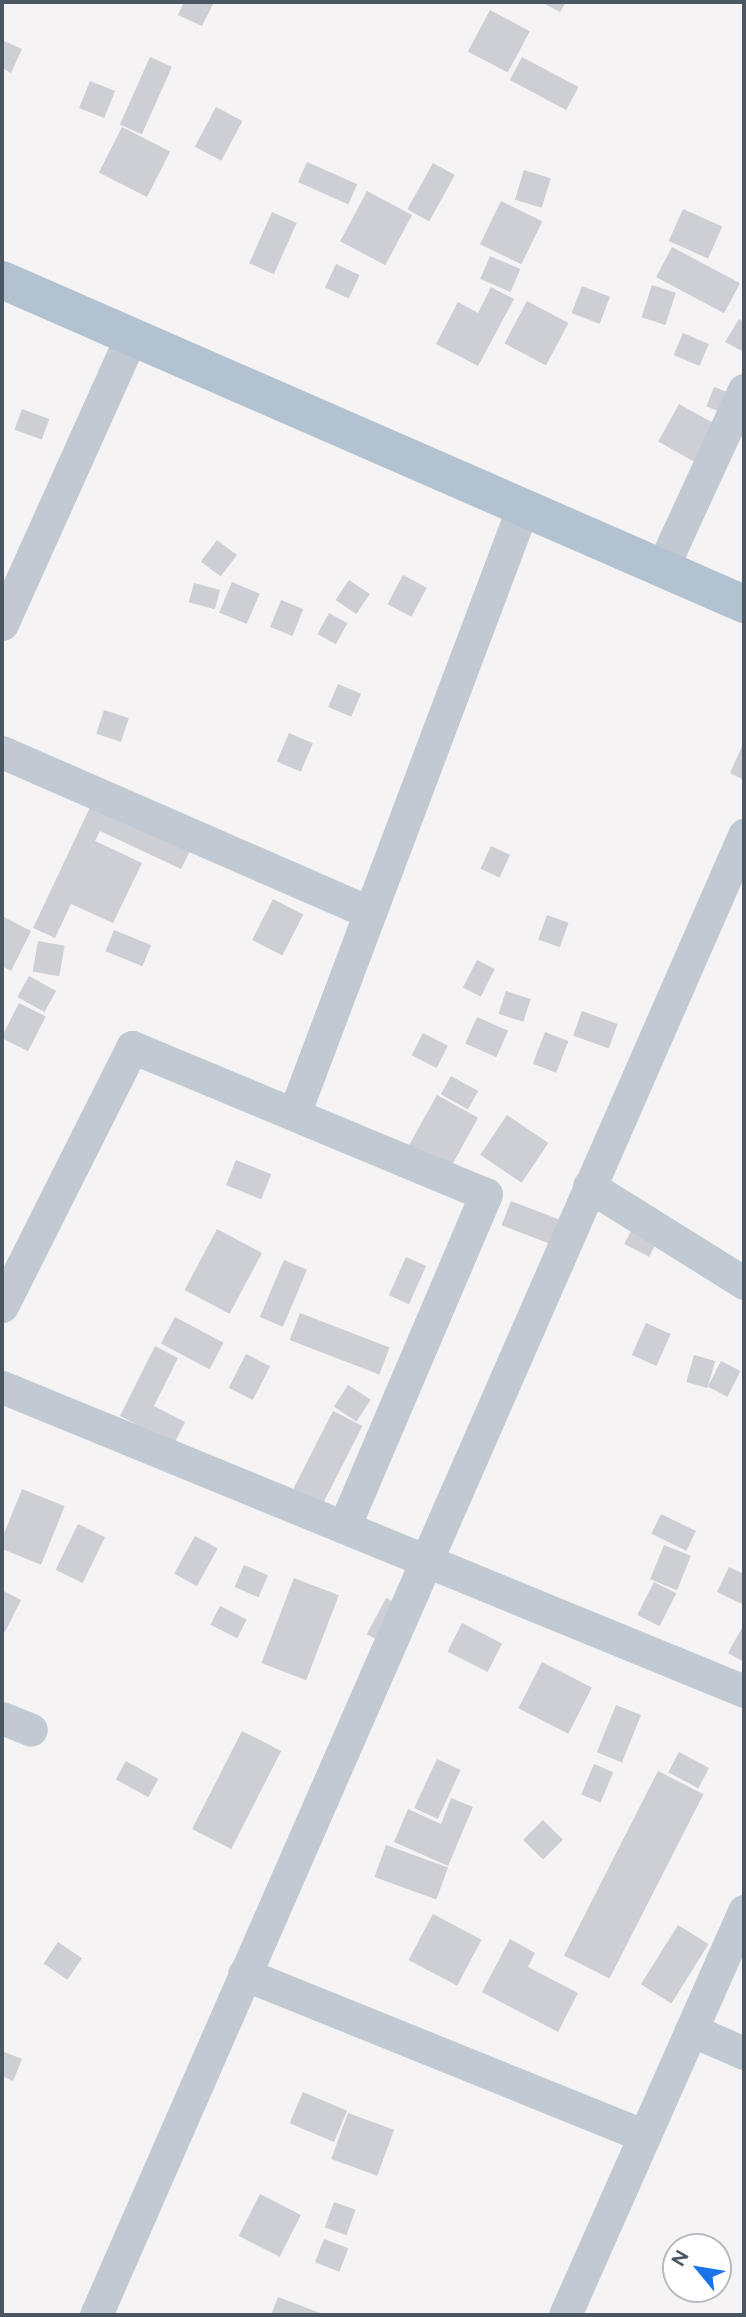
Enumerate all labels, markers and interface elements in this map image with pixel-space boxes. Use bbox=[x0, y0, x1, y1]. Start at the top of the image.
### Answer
north arrow bbox=[662, 2233, 732, 2303]
text: N bbox=[666, 2246, 694, 2270]

